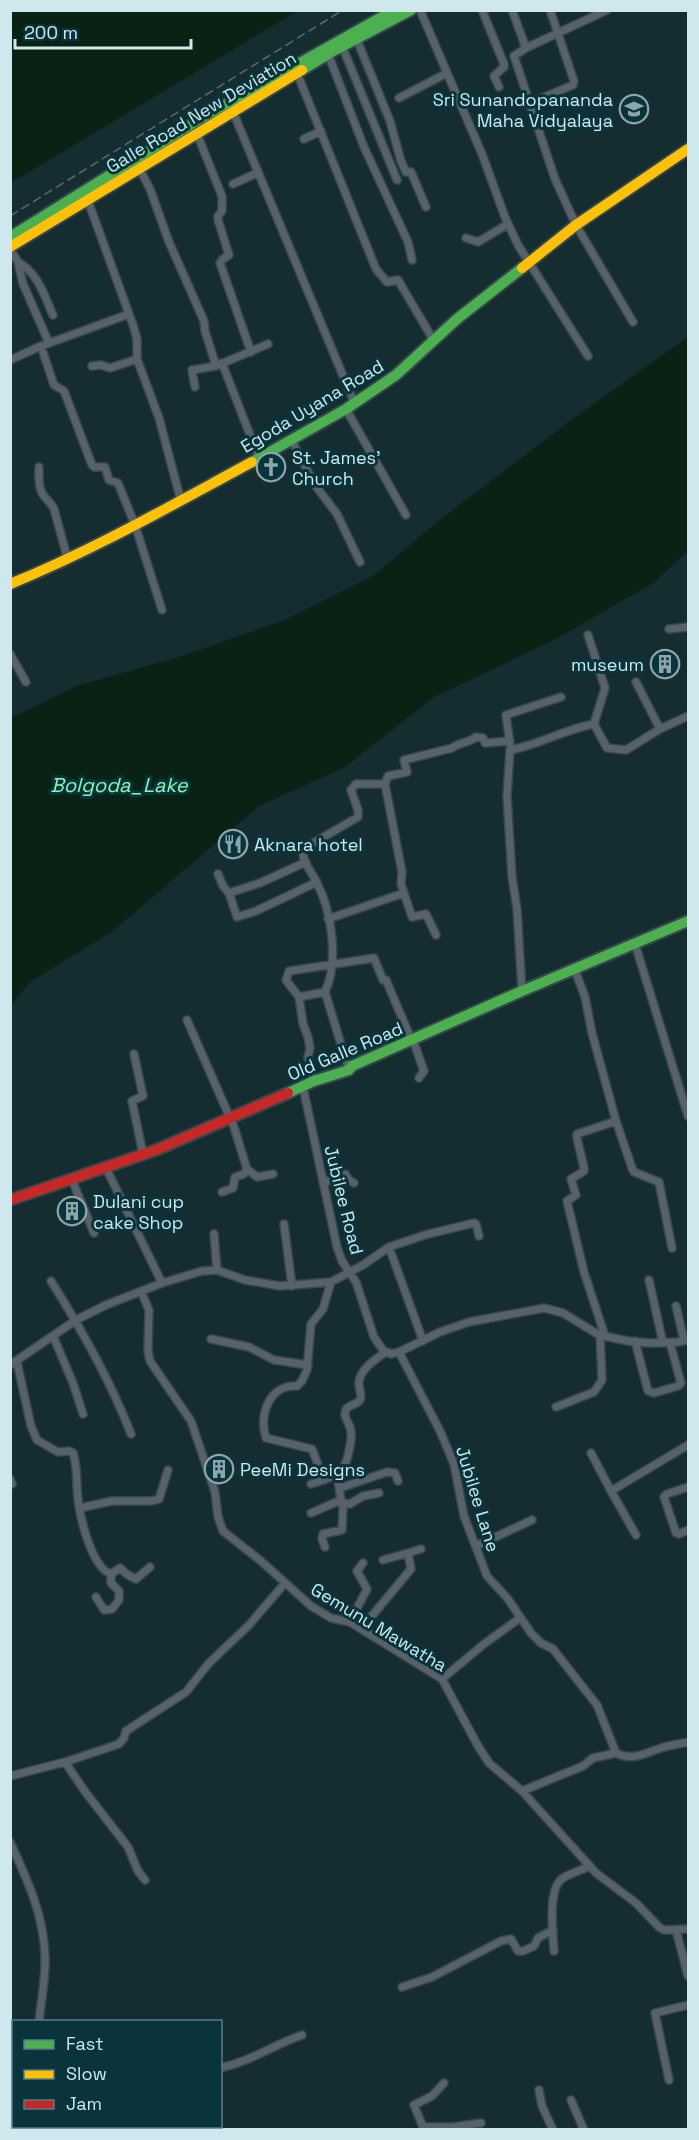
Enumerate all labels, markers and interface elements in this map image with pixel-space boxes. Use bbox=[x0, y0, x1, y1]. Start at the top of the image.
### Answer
scale bar bbox=[15, 12, 190, 50]
text: 200 m bbox=[24, 21, 78, 44]
street label: Galle Road New Deviation bbox=[102, 46, 300, 178]
place label: Sri Sunandopananda Maha Vidyalaya bbox=[433, 88, 613, 132]
school or university icon: Sri Sunandopananda Maha Vidyalaya bbox=[618, 93, 650, 125]
street label: Egoda Uyana Road bbox=[236, 354, 388, 458]
place label: St. James' Church bbox=[292, 446, 381, 490]
church icon: St. James' Church bbox=[255, 451, 287, 483]
building icon: museum bbox=[649, 648, 681, 680]
place label: museum bbox=[571, 653, 644, 676]
water label: Bolgoda_Lake bbox=[51, 772, 189, 798]
restaurant icon: Aknara hotel bbox=[217, 828, 249, 860]
place label: Aknara hotel bbox=[254, 833, 363, 856]
street label: Old Galle Road bbox=[284, 1016, 406, 1086]
street label: Jubilee Road bbox=[319, 1143, 369, 1257]
place label: Dulani cup cake Shop bbox=[93, 1190, 184, 1234]
building icon: Dulani cup cake Shop bbox=[56, 1195, 88, 1227]
street label: Jubilee Lane bbox=[451, 1443, 505, 1555]
building icon: PeeMi Designs bbox=[203, 1453, 235, 1485]
place label: PeeMi Designs bbox=[240, 1458, 365, 1481]
street label: Gemunu Mawatha bbox=[307, 1577, 451, 1677]
legend bbox=[12, 2020, 222, 2128]
text: Fast bbox=[66, 2032, 103, 2055]
text: Slow bbox=[66, 2062, 107, 2085]
text: Jam bbox=[66, 2092, 102, 2115]

